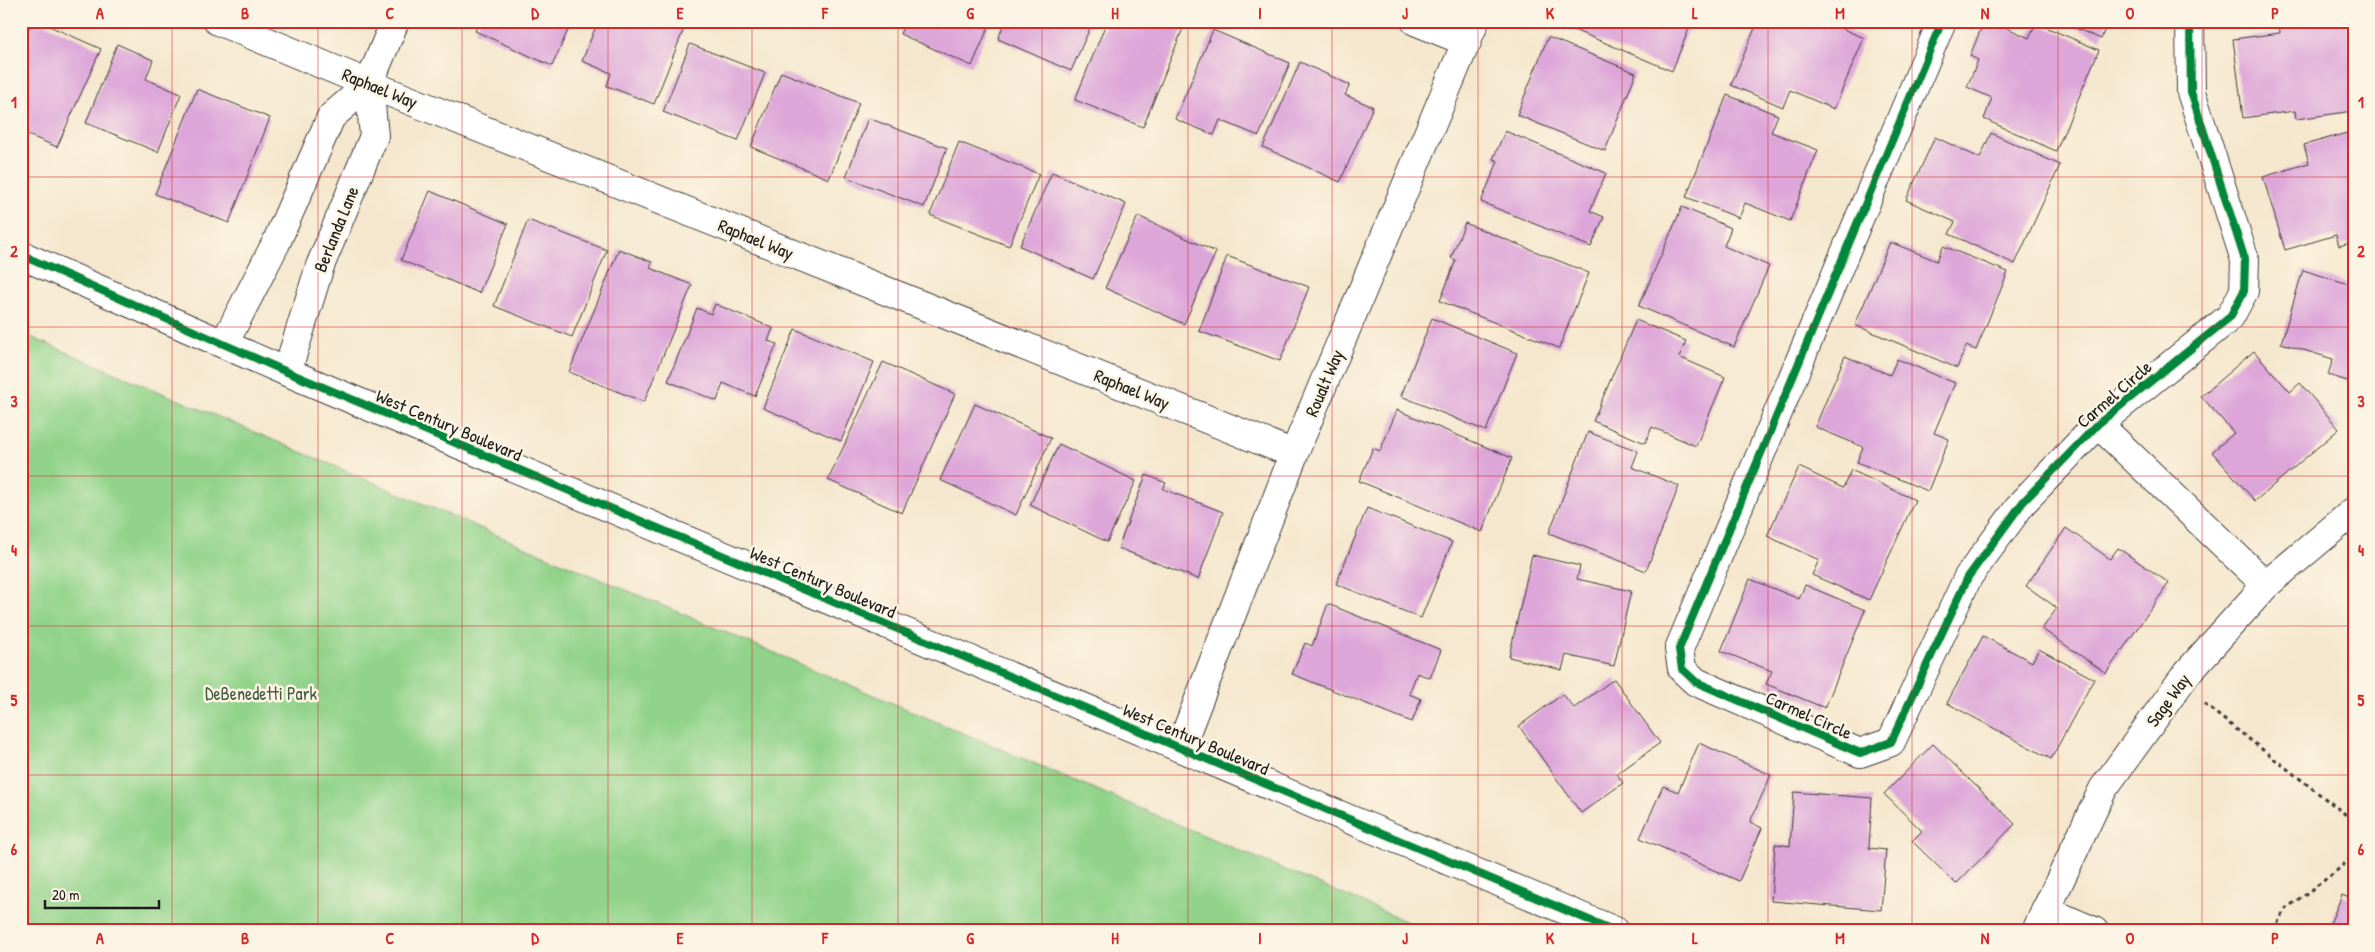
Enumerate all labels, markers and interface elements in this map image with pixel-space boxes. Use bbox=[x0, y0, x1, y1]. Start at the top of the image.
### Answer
text: A bbox=[96, 2, 104, 24]
text: B bbox=[241, 2, 249, 24]
text: C bbox=[386, 2, 395, 24]
text: D bbox=[531, 2, 539, 24]
text: E bbox=[676, 2, 684, 24]
text: F bbox=[821, 2, 829, 24]
text: G bbox=[966, 2, 974, 24]
text: H bbox=[1111, 2, 1119, 24]
text: I bbox=[1258, 2, 1262, 24]
text: J bbox=[1402, 2, 1408, 24]
text: K bbox=[1546, 2, 1555, 24]
text: L bbox=[1692, 2, 1698, 24]
text: M bbox=[1835, 2, 1845, 24]
text: N bbox=[1981, 2, 1990, 24]
text: O bbox=[2126, 2, 2135, 24]
text: P bbox=[2271, 2, 2279, 24]
street label: Raphael Way bbox=[339, 62, 422, 115]
text: 1 bbox=[11, 91, 17, 113]
text: 1 bbox=[2358, 91, 2364, 113]
street label: Berlanda Lane bbox=[307, 182, 365, 276]
street label: Raphael Way bbox=[715, 213, 798, 266]
text: 2 bbox=[10, 240, 18, 262]
text: 2 bbox=[2357, 240, 2365, 262]
street label: Roualt Way bbox=[1299, 345, 1349, 420]
street label: Carmel Circle bbox=[2071, 354, 2157, 434]
street label: Raphael Way bbox=[1091, 363, 1174, 416]
street label: West Century Boulevard bbox=[372, 383, 526, 467]
text: 3 bbox=[10, 390, 18, 412]
text: 3 bbox=[2357, 390, 2365, 412]
text: 4 bbox=[11, 539, 17, 561]
text: 4 bbox=[2358, 539, 2364, 561]
street label: West Century Boulevard bbox=[746, 540, 900, 624]
street label: Sage Way bbox=[2140, 668, 2196, 732]
park label: DeBenedetti Park bbox=[205, 681, 318, 706]
street label: Carmel Circle bbox=[1762, 685, 1856, 745]
text: 5 bbox=[11, 689, 18, 711]
text: 5 bbox=[2358, 689, 2365, 711]
street label: West Century Boulevard bbox=[1119, 697, 1273, 781]
text: 6 bbox=[11, 838, 18, 860]
text: 6 bbox=[2358, 838, 2365, 860]
scale bar bbox=[45, 877, 159, 909]
text: 20 m bbox=[52, 884, 79, 905]
text: A bbox=[96, 927, 104, 949]
text: B bbox=[241, 927, 249, 949]
text: C bbox=[386, 927, 395, 949]
text: D bbox=[531, 927, 539, 949]
text: E bbox=[676, 927, 684, 949]
text: F bbox=[821, 927, 829, 949]
text: G bbox=[966, 927, 974, 949]
text: H bbox=[1111, 927, 1119, 949]
text: I bbox=[1258, 927, 1262, 949]
text: J bbox=[1402, 927, 1408, 949]
text: K bbox=[1546, 927, 1555, 949]
text: L bbox=[1692, 927, 1698, 949]
text: M bbox=[1835, 927, 1845, 949]
text: N bbox=[1981, 927, 1990, 949]
text: O bbox=[2126, 927, 2135, 949]
text: P bbox=[2271, 927, 2279, 949]

